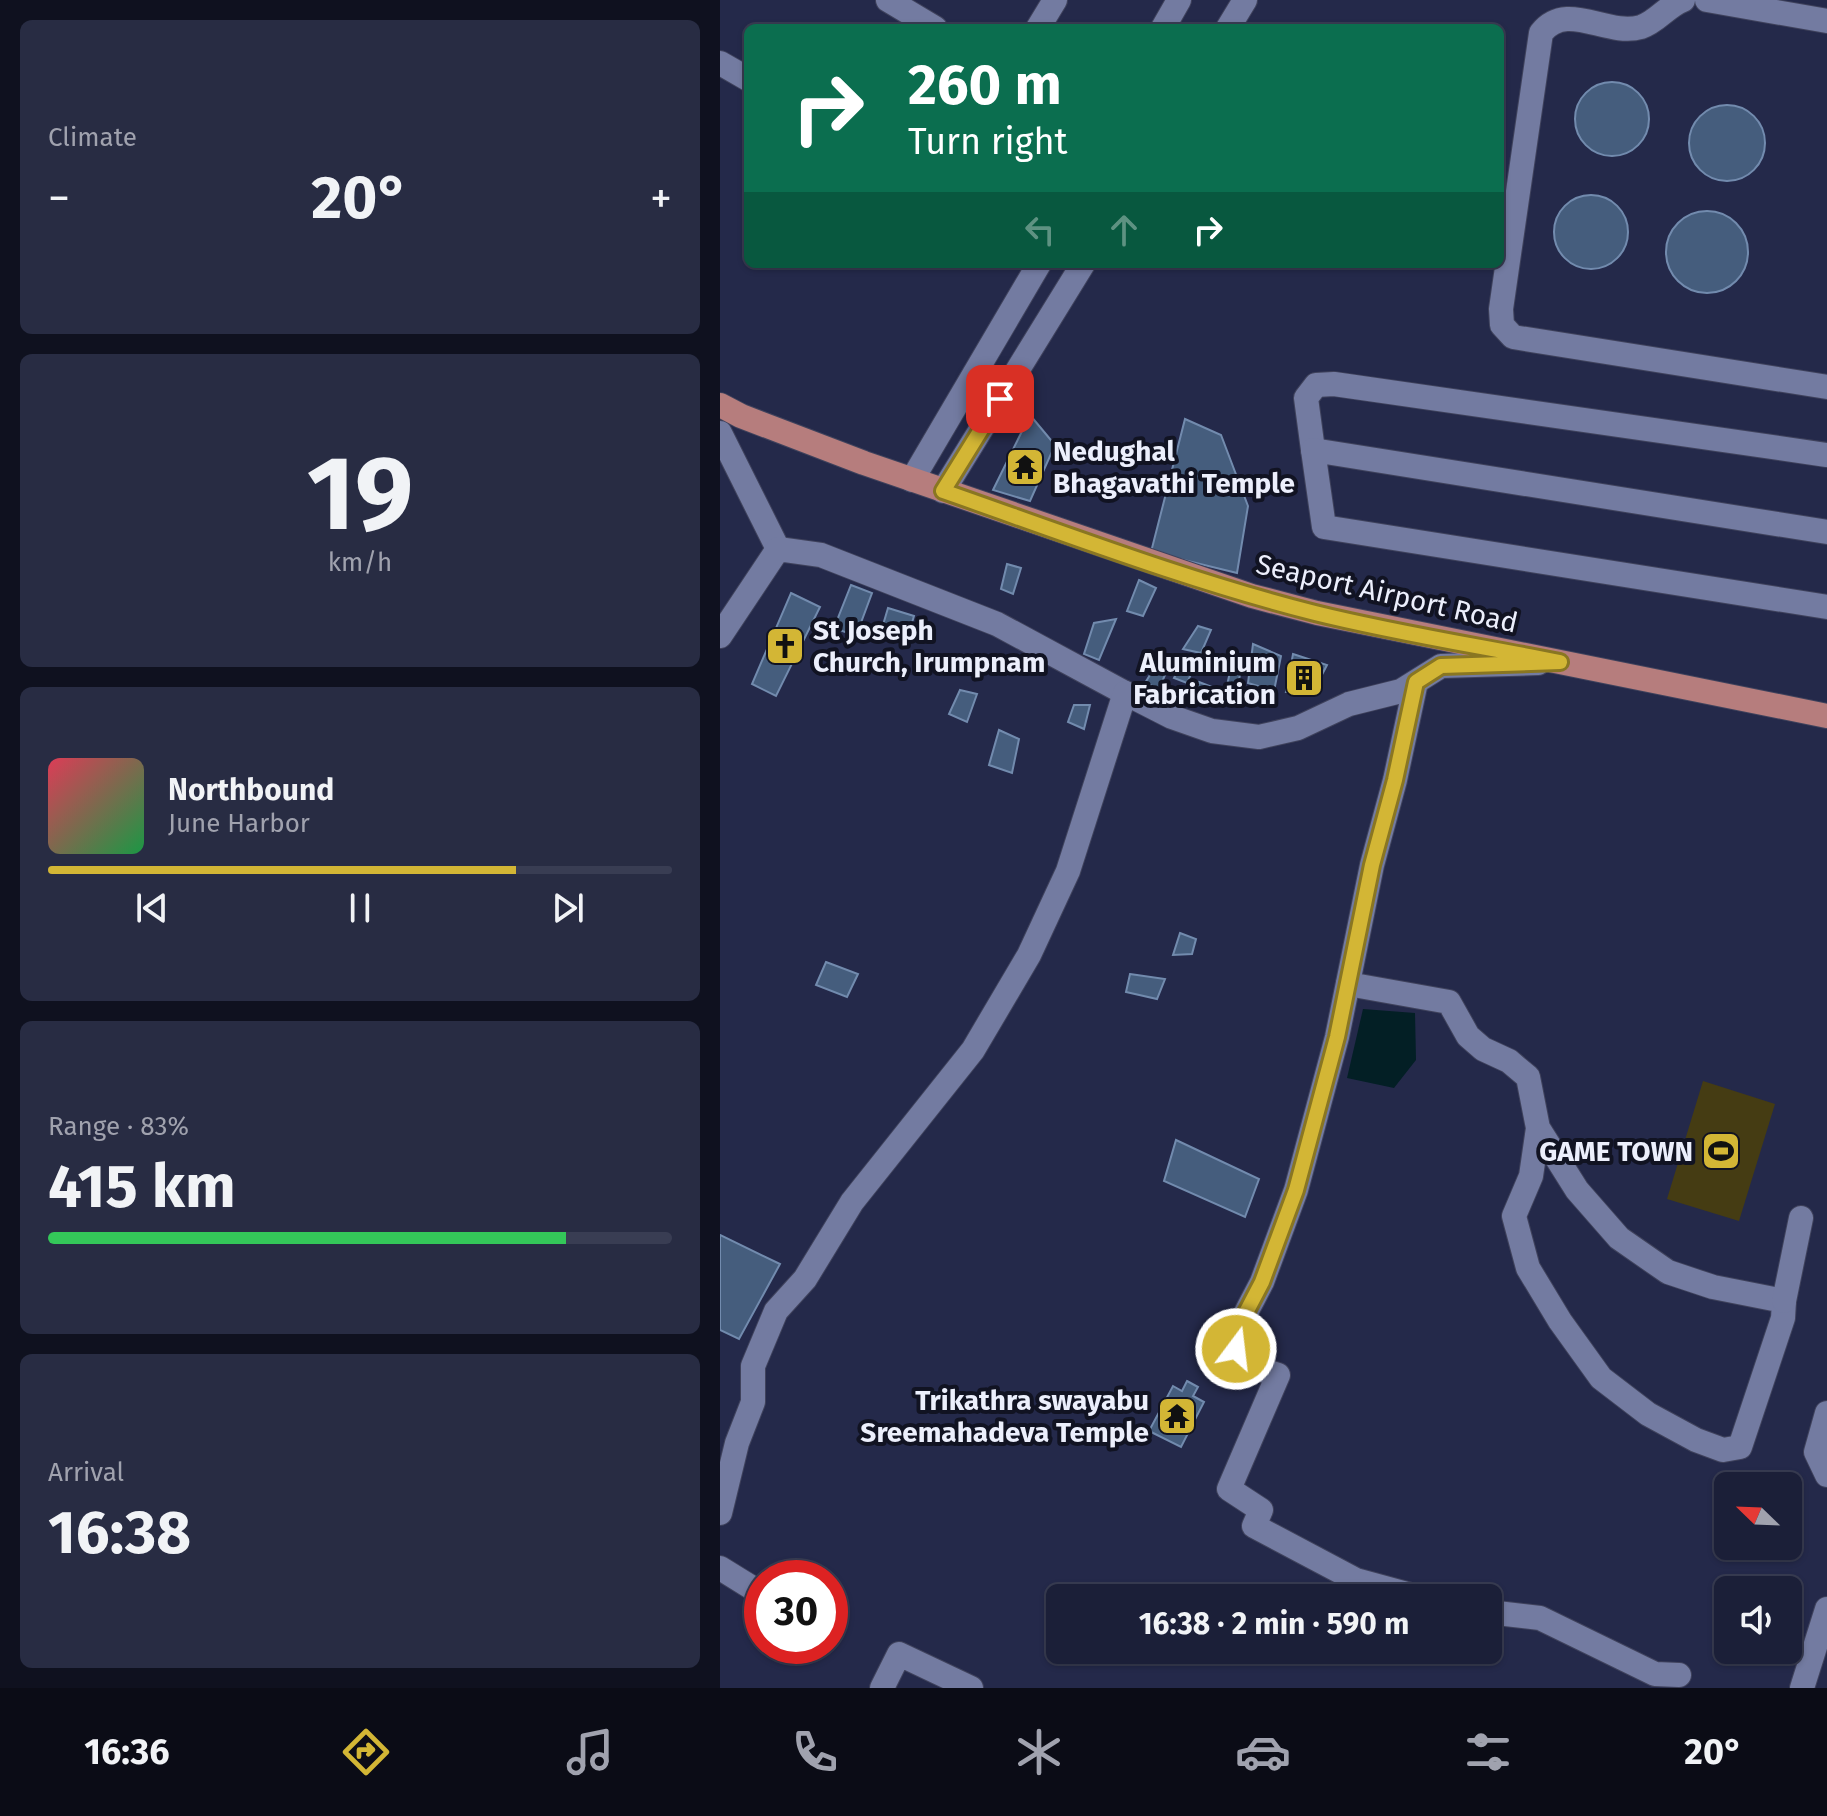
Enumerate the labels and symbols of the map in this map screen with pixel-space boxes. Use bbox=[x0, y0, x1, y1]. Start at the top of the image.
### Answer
pin bbox=[966, 365, 1034, 433]
place label: Nedughal Bhagavathi Temple bbox=[1053, 435, 1295, 500]
temple icon: Nedughal Bhagavathi Temple bbox=[1004, 446, 1046, 488]
street label: Seaport Airport Road bbox=[1253, 547, 1521, 640]
place label: St Joseph Church, Irumpnam bbox=[813, 614, 1045, 679]
church icon: St Joseph Church, Irumpnam bbox=[764, 625, 806, 667]
place label: Aluminium Fabrication bbox=[1133, 646, 1276, 711]
building icon: Aluminium Fabrication bbox=[1283, 657, 1325, 699]
sports icon: GAME TOWN bbox=[1700, 1130, 1742, 1172]
place label: GAME TOWN bbox=[1539, 1135, 1693, 1168]
position arrow bbox=[1194, 1307, 1278, 1391]
place label: Trikathra swayabu Sreemahadeva Temple bbox=[860, 1384, 1149, 1449]
temple icon: Trikathra swayabu Sreemahadeva Temple bbox=[1156, 1395, 1198, 1437]
north arrow bbox=[1714, 1472, 1802, 1560]
speed limit sign: 30 bbox=[744, 1560, 848, 1664]

